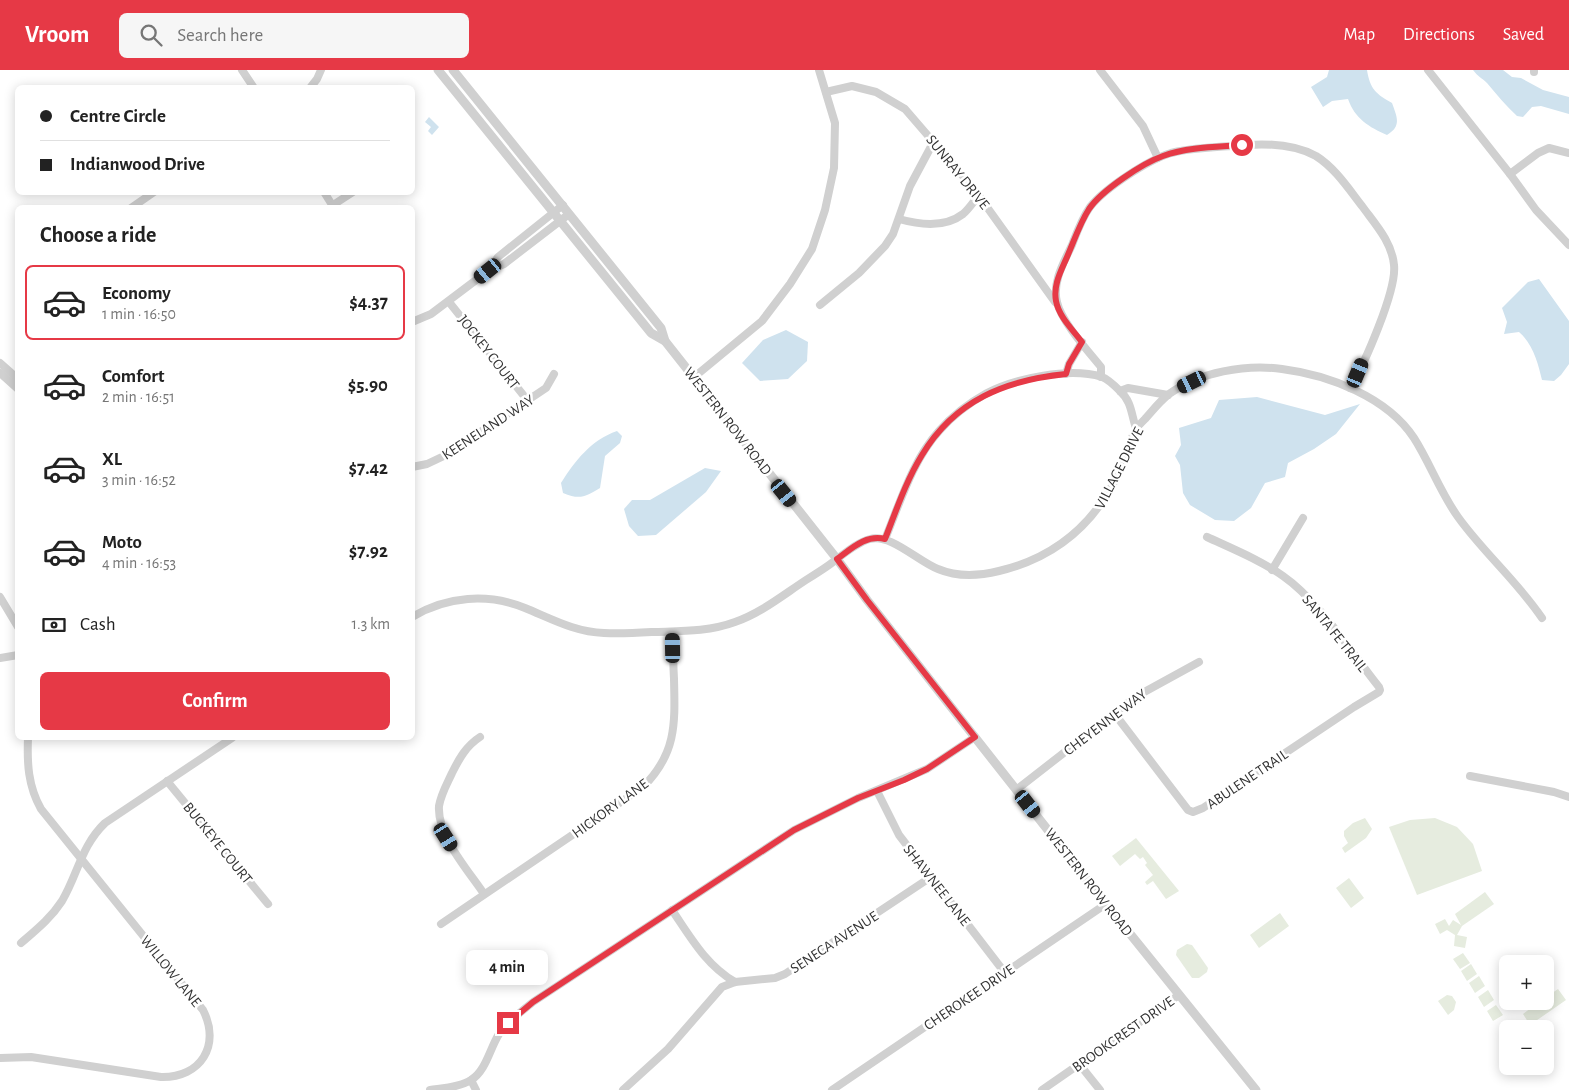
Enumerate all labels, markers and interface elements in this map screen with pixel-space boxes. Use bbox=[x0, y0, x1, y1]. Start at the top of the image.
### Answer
search box bbox=[119, 13, 469, 58]
icon: search bbox=[137, 21, 165, 49]
text: Vroom bbox=[25, 23, 89, 47]
text: Search here bbox=[177, 26, 263, 45]
text: Map bbox=[1344, 26, 1375, 44]
text: Directions bbox=[1403, 26, 1475, 44]
text: Saved bbox=[1503, 26, 1544, 44]
text: Centre Circle bbox=[70, 107, 166, 126]
street label: SUNRAY DRIVE bbox=[923, 132, 992, 212]
route start bbox=[1231, 134, 1253, 156]
text: Indianwood Drive bbox=[70, 155, 205, 174]
text: Choose a ride bbox=[40, 224, 156, 246]
car bbox=[471, 256, 504, 286]
icon: car bbox=[42, 280, 87, 325]
text: Economy bbox=[102, 284, 171, 303]
text: $4.37 bbox=[349, 293, 388, 312]
text: 1 min · 16:50 bbox=[102, 306, 176, 322]
street label: JOCKEY COURT bbox=[455, 312, 522, 393]
car bbox=[1345, 356, 1370, 390]
icon: car bbox=[42, 363, 87, 408]
street label: WESTERN ROW ROAD bbox=[681, 365, 774, 478]
text: Comfort bbox=[102, 367, 164, 386]
car bbox=[1175, 369, 1208, 395]
text: $5.90 bbox=[348, 376, 388, 395]
text: 2 min · 16:51 bbox=[102, 389, 175, 405]
street label: KEENELAND WAY bbox=[440, 392, 537, 463]
street label: VILLAGE DRIVE bbox=[1092, 425, 1146, 512]
icon: car bbox=[42, 446, 87, 491]
text: XL bbox=[102, 450, 122, 469]
text: $7.42 bbox=[348, 459, 388, 478]
text: 3 min · 16:52 bbox=[102, 472, 176, 488]
car bbox=[768, 477, 799, 509]
icon: car bbox=[42, 529, 87, 574]
text: Moto bbox=[102, 533, 142, 552]
text: $7.92 bbox=[349, 542, 388, 561]
text: 4 min · 16:53 bbox=[102, 555, 176, 571]
street label: SANTA FE TRAIL bbox=[1299, 592, 1371, 675]
icon: cash bbox=[40, 611, 68, 639]
text: Cash bbox=[80, 615, 116, 634]
text: 1.3 km bbox=[352, 616, 390, 632]
car bbox=[665, 633, 680, 663]
button: Confirm bbox=[40, 672, 390, 730]
street label: CHEYENNE WAY bbox=[1061, 686, 1150, 758]
street label: ABULENE TRAIL bbox=[1204, 746, 1291, 812]
street label: HICKORY LANE bbox=[570, 776, 651, 841]
car bbox=[1012, 788, 1043, 820]
street label: BUCKEYE COURT bbox=[180, 800, 255, 887]
car bbox=[431, 820, 460, 854]
street label: WESTERN ROW ROAD bbox=[1042, 826, 1135, 939]
street label: SHAWNEE LANE bbox=[900, 842, 973, 929]
street label: SENECA AVENUE bbox=[788, 909, 881, 976]
street label: WILLOW LANE bbox=[137, 933, 204, 1010]
callout: 4 min bbox=[467, 950, 549, 986]
map controls bbox=[1499, 955, 1554, 1075]
button: + bbox=[1499, 955, 1554, 1010]
text: 4 min bbox=[489, 959, 525, 975]
street label: CHEROKEE DRIVE bbox=[921, 962, 1017, 1033]
street label: BROOKCREST DRIVE bbox=[1070, 994, 1177, 1075]
route end bbox=[497, 1012, 519, 1034]
button: − bbox=[1499, 1020, 1554, 1075]

